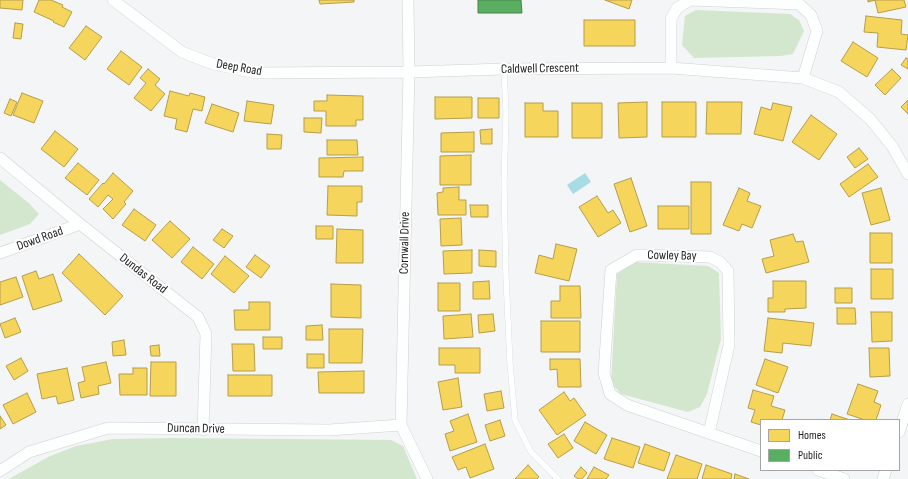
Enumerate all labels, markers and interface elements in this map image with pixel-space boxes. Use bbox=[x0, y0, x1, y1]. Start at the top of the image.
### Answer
street label: Deep Road bbox=[215, 56, 263, 80]
street label: Caldwell Crescent bbox=[501, 61, 579, 77]
street label: Cornwall Drive bbox=[397, 212, 413, 274]
street label: Dowd Road bbox=[15, 223, 65, 255]
street label: Cowley Bay bbox=[647, 248, 697, 264]
street label: Dundas Road bbox=[116, 251, 170, 297]
legend bbox=[760, 419, 900, 471]
street label: Duncan Drive bbox=[167, 421, 225, 437]
text: Homes bbox=[798, 428, 826, 443]
text: Public bbox=[798, 448, 823, 463]

